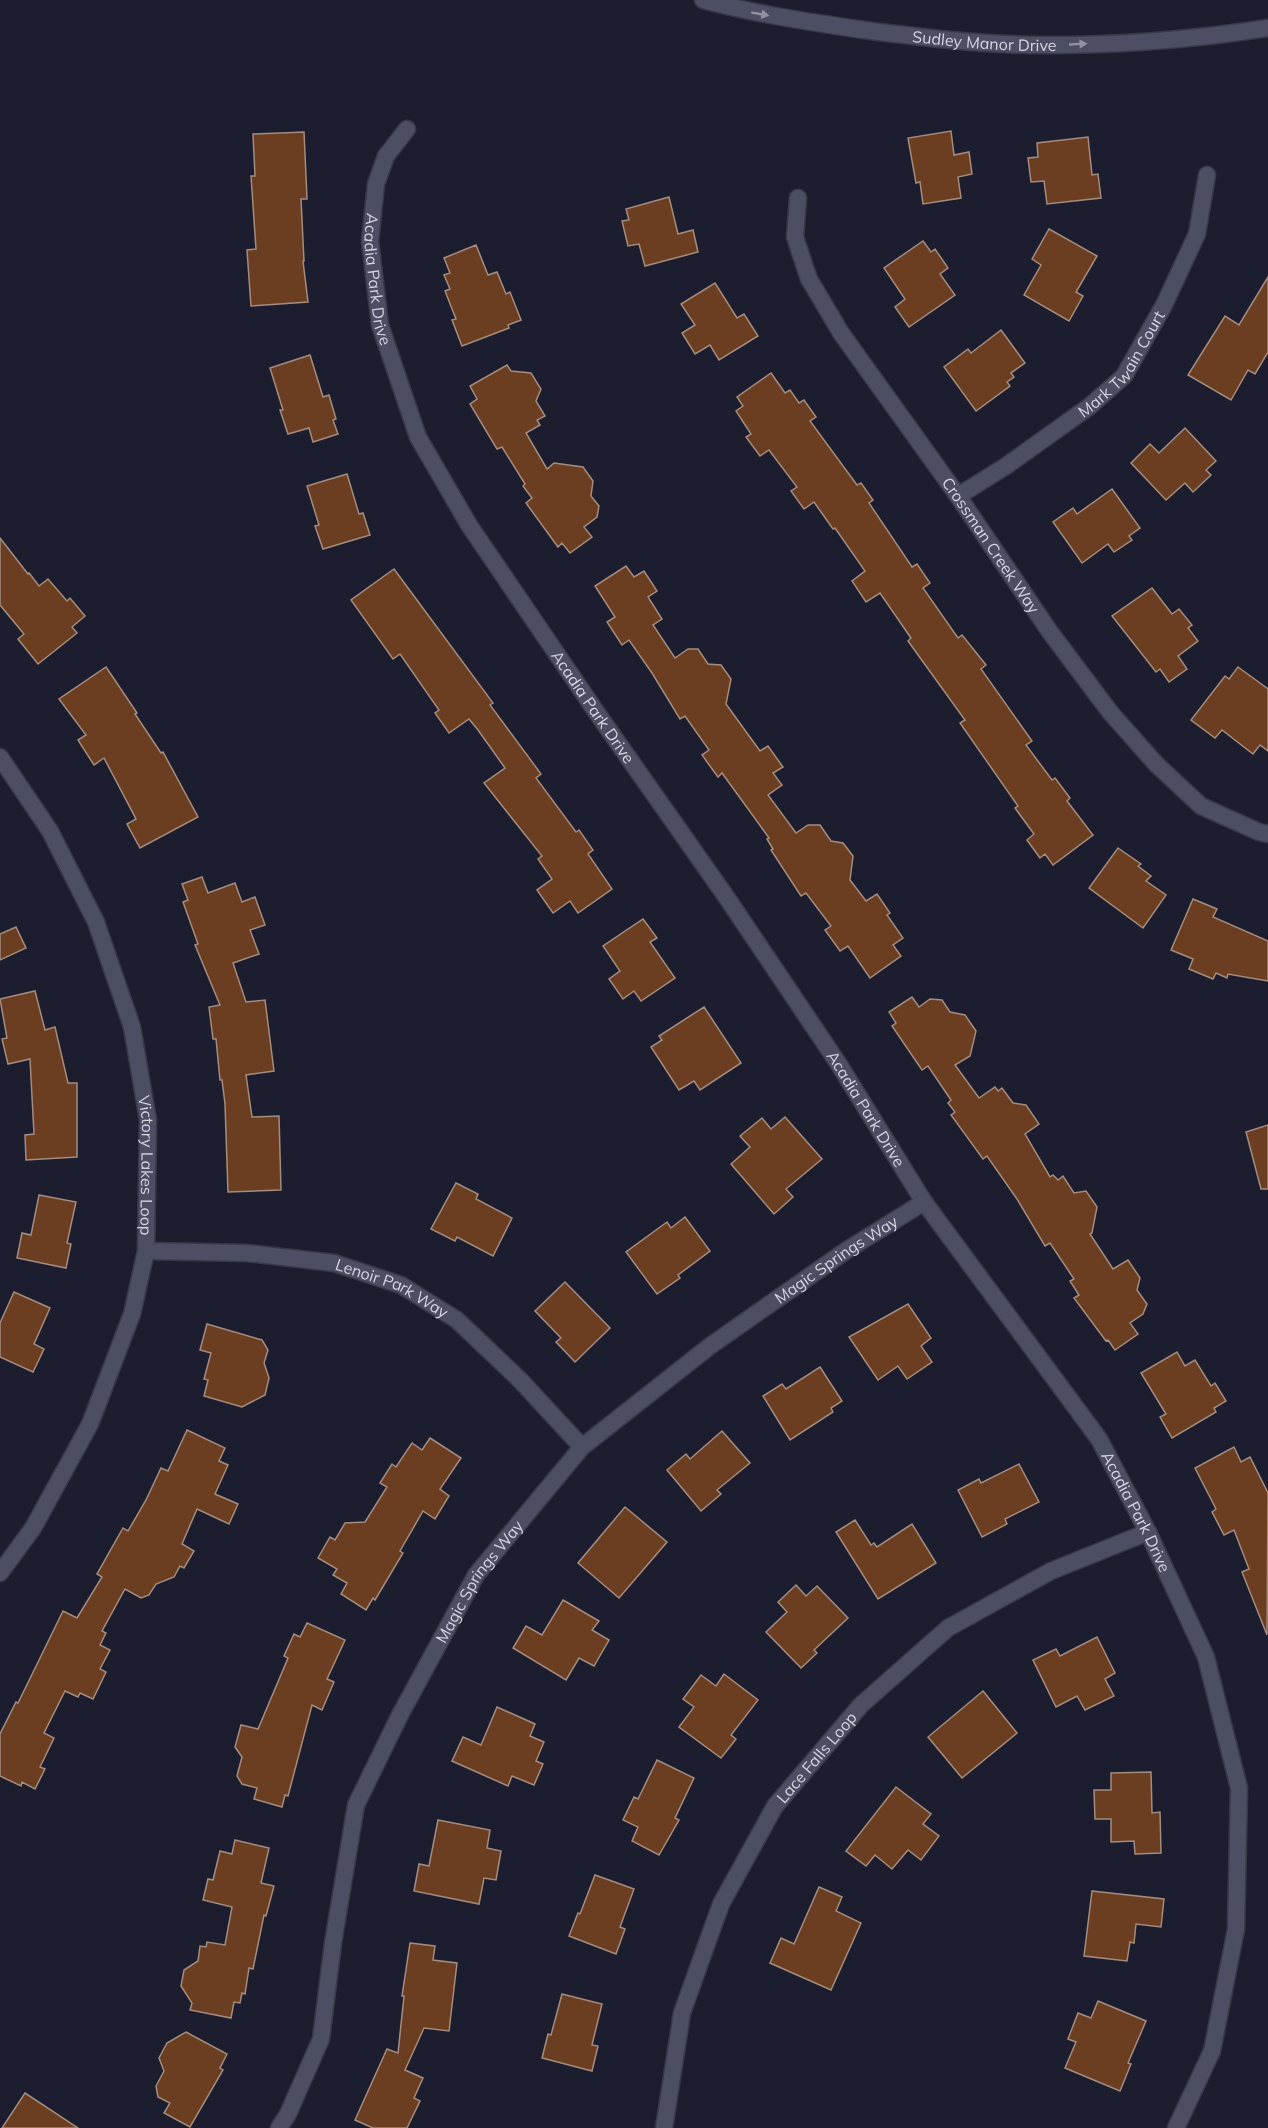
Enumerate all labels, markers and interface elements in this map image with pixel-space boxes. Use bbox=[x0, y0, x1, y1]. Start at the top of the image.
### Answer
one-way arrow bbox=[750, 9, 769, 18]
street label: Sudley Manor Drive bbox=[911, 26, 1057, 55]
one-way arrow bbox=[1069, 39, 1088, 48]
street label: Acadia Park Drive bbox=[360, 212, 396, 348]
street label: Mark Twain Court bbox=[1074, 307, 1169, 421]
street label: Crossman Creek Way bbox=[938, 473, 1045, 617]
street label: Acadia Park Drive bbox=[547, 646, 639, 767]
street label: Acadia Park Drive bbox=[823, 1047, 910, 1171]
street label: Victory Lakes Loop bbox=[134, 1094, 158, 1236]
street label: Magic Springs Way bbox=[771, 1211, 902, 1308]
street label: Lenoir Park Way bbox=[333, 1254, 453, 1322]
street label: Acadia Park Drive bbox=[1097, 1448, 1175, 1575]
street label: Magic Springs Way bbox=[431, 1516, 528, 1646]
street label: Lace Falls Loop bbox=[772, 1708, 861, 1807]

